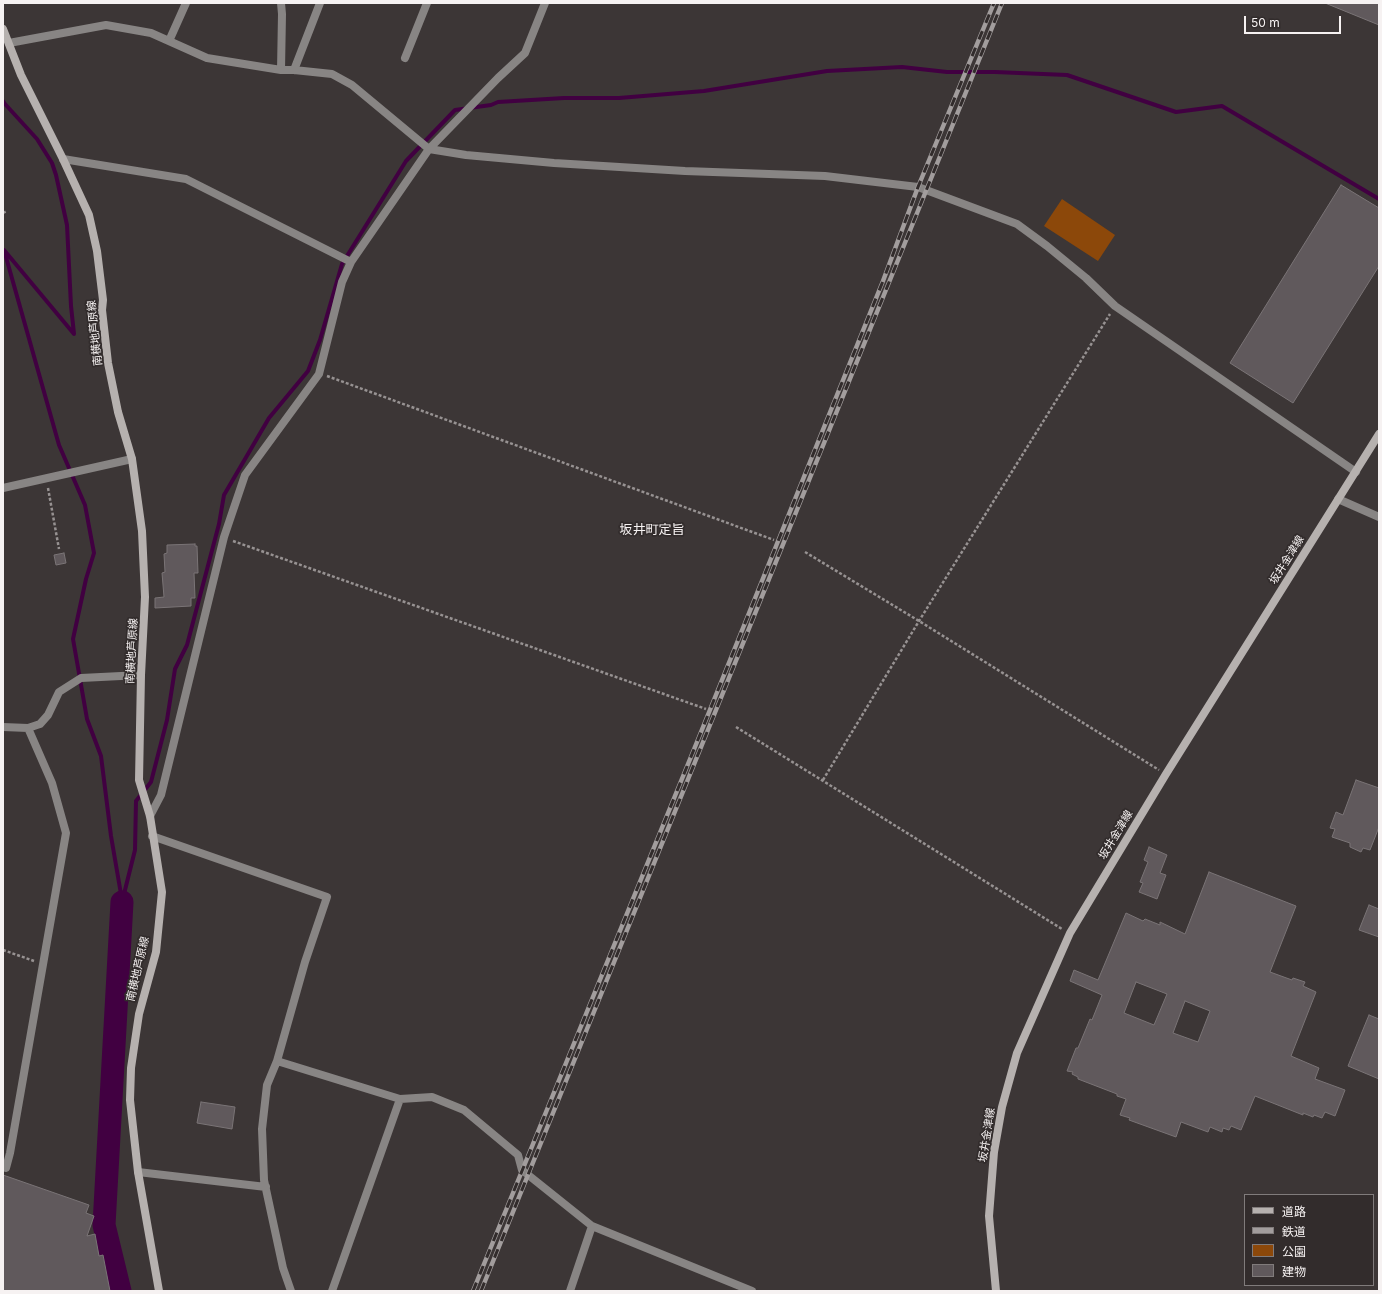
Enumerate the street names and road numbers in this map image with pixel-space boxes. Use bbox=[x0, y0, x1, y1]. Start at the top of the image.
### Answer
street label: 南横地芦原線 bbox=[85, 299, 105, 367]
street label: 坂井金津線 bbox=[1267, 533, 1307, 587]
street label: 南横地芦原線 bbox=[124, 618, 140, 684]
street label: 坂井金津線 bbox=[1096, 808, 1136, 862]
street label: 南横地芦原線 bbox=[124, 935, 152, 1003]
street label: 坂井金津線 bbox=[976, 1107, 998, 1163]

